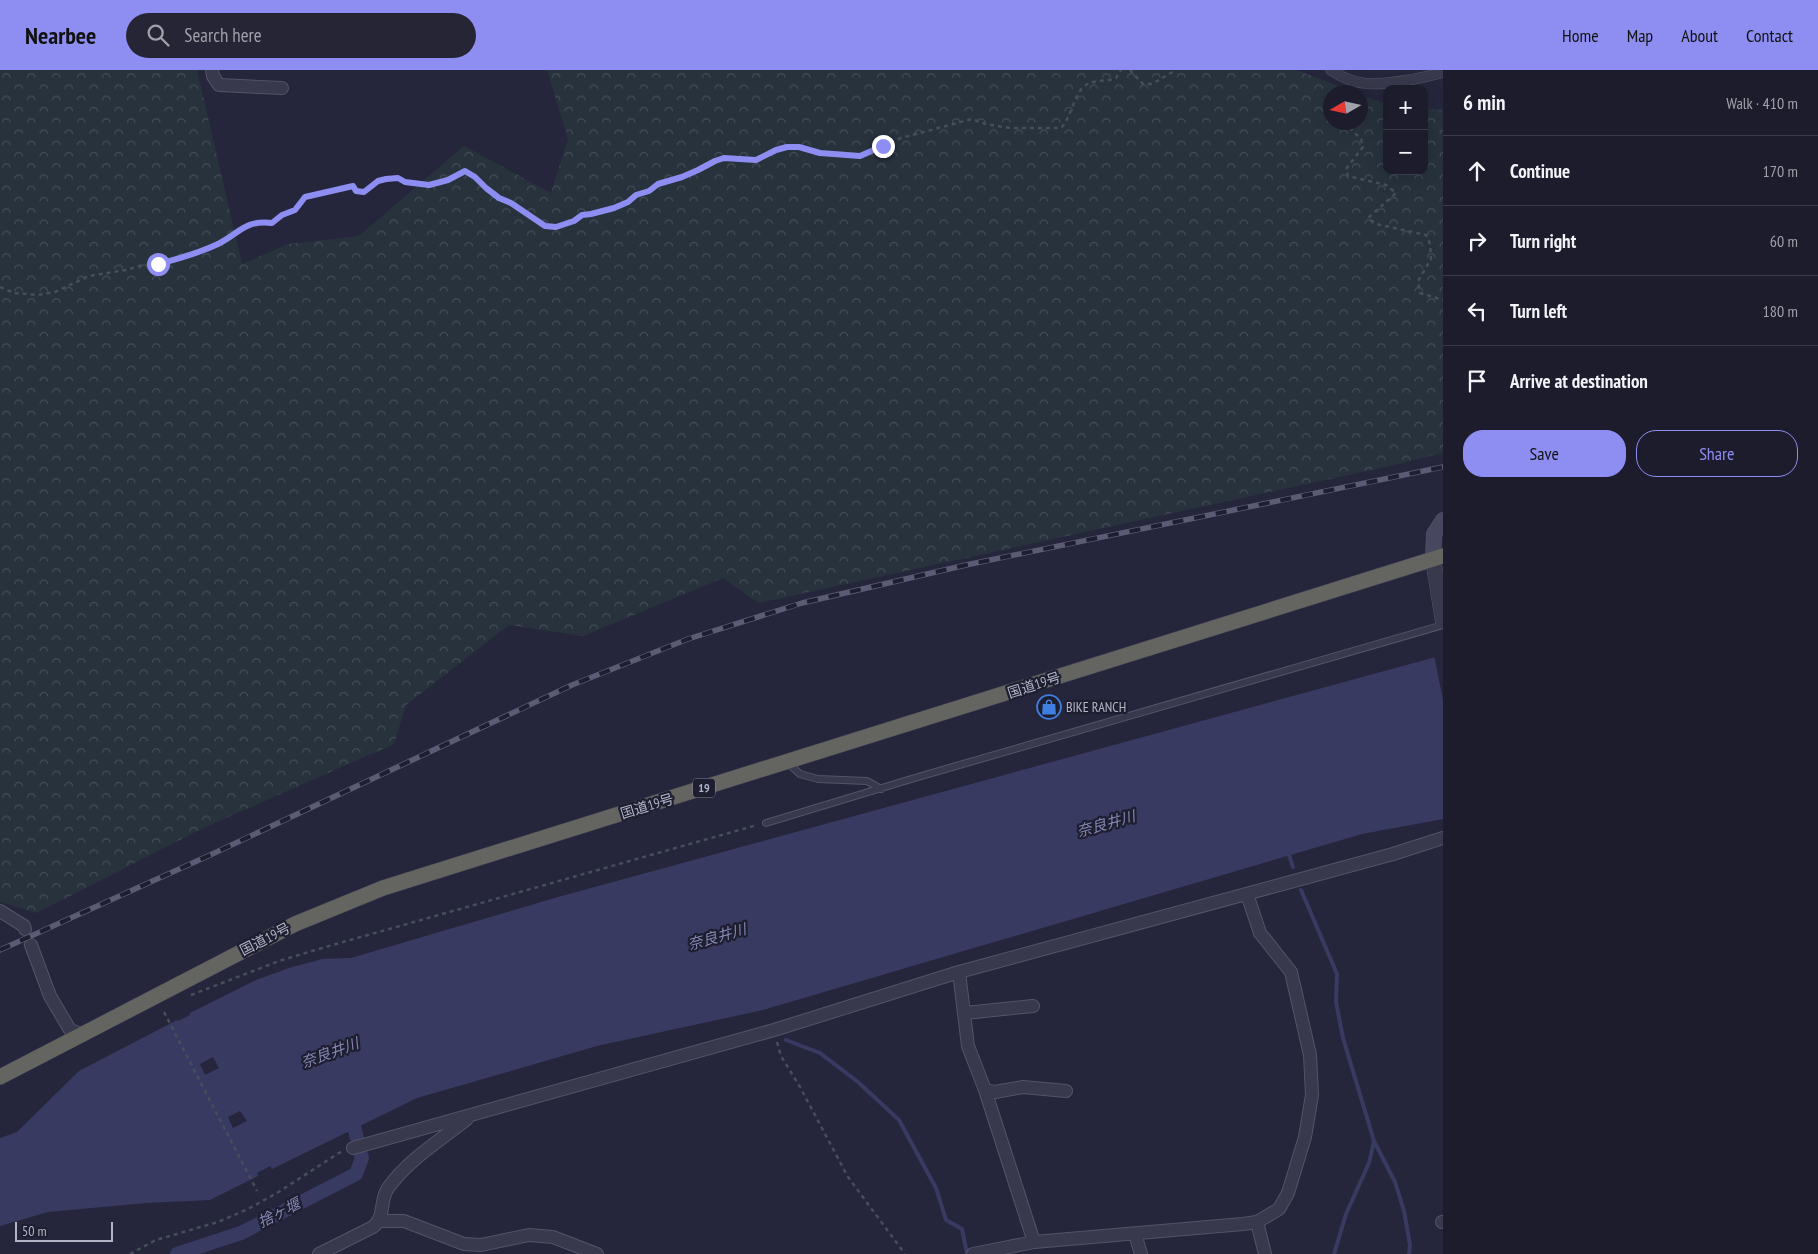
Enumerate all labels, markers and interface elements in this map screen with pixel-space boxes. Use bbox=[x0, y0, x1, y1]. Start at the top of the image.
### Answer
search box bbox=[126, 13, 476, 58]
text: Nearbee bbox=[25, 20, 96, 51]
icon: search bbox=[144, 21, 172, 49]
text: Search here bbox=[184, 23, 262, 47]
text: Home bbox=[1562, 24, 1599, 47]
text: Map bbox=[1627, 24, 1653, 47]
text: About bbox=[1681, 24, 1718, 47]
text: Contact bbox=[1746, 24, 1793, 47]
north arrow bbox=[1323, 85, 1368, 130]
map controls bbox=[1383, 85, 1428, 175]
button: + bbox=[1383, 85, 1428, 130]
text: 6 min bbox=[1463, 89, 1505, 116]
text: Walk · 410 m bbox=[1726, 93, 1798, 113]
button: − bbox=[1383, 130, 1428, 175]
route end bbox=[872, 135, 895, 158]
icon: ahead bbox=[1463, 157, 1491, 185]
text: Continue bbox=[1510, 159, 1570, 183]
text: 170 m bbox=[1763, 161, 1798, 181]
icon: right bbox=[1463, 227, 1491, 255]
text: Turn right bbox=[1510, 229, 1576, 253]
text: 60 m bbox=[1770, 231, 1798, 251]
route start bbox=[147, 253, 170, 276]
icon: left bbox=[1463, 297, 1491, 325]
text: Turn left bbox=[1510, 299, 1567, 323]
text: 180 m bbox=[1763, 301, 1798, 321]
icon: arrive bbox=[1463, 367, 1491, 395]
text: Arrive at destination bbox=[1510, 369, 1648, 393]
button: Save bbox=[1463, 430, 1626, 477]
button: Share bbox=[1636, 430, 1798, 477]
street label: 国道19号 bbox=[1005, 668, 1063, 702]
shop icon: BIKE RANCH bbox=[1036, 694, 1062, 720]
place label: BIKE RANCH bbox=[1066, 698, 1126, 716]
road number: 19 bbox=[693, 778, 715, 798]
street label: 国道19号 bbox=[618, 789, 676, 823]
water label: 奈良井川 bbox=[1074, 806, 1139, 841]
street label: 国道19号 bbox=[237, 919, 293, 959]
water label: 奈良井川 bbox=[685, 919, 750, 954]
water label: 奈良井川 bbox=[298, 1033, 363, 1072]
water label: 捨ヶ堰 bbox=[254, 1193, 306, 1231]
scale bar bbox=[15, 1219, 112, 1242]
text: 50 m bbox=[22, 1222, 47, 1240]

